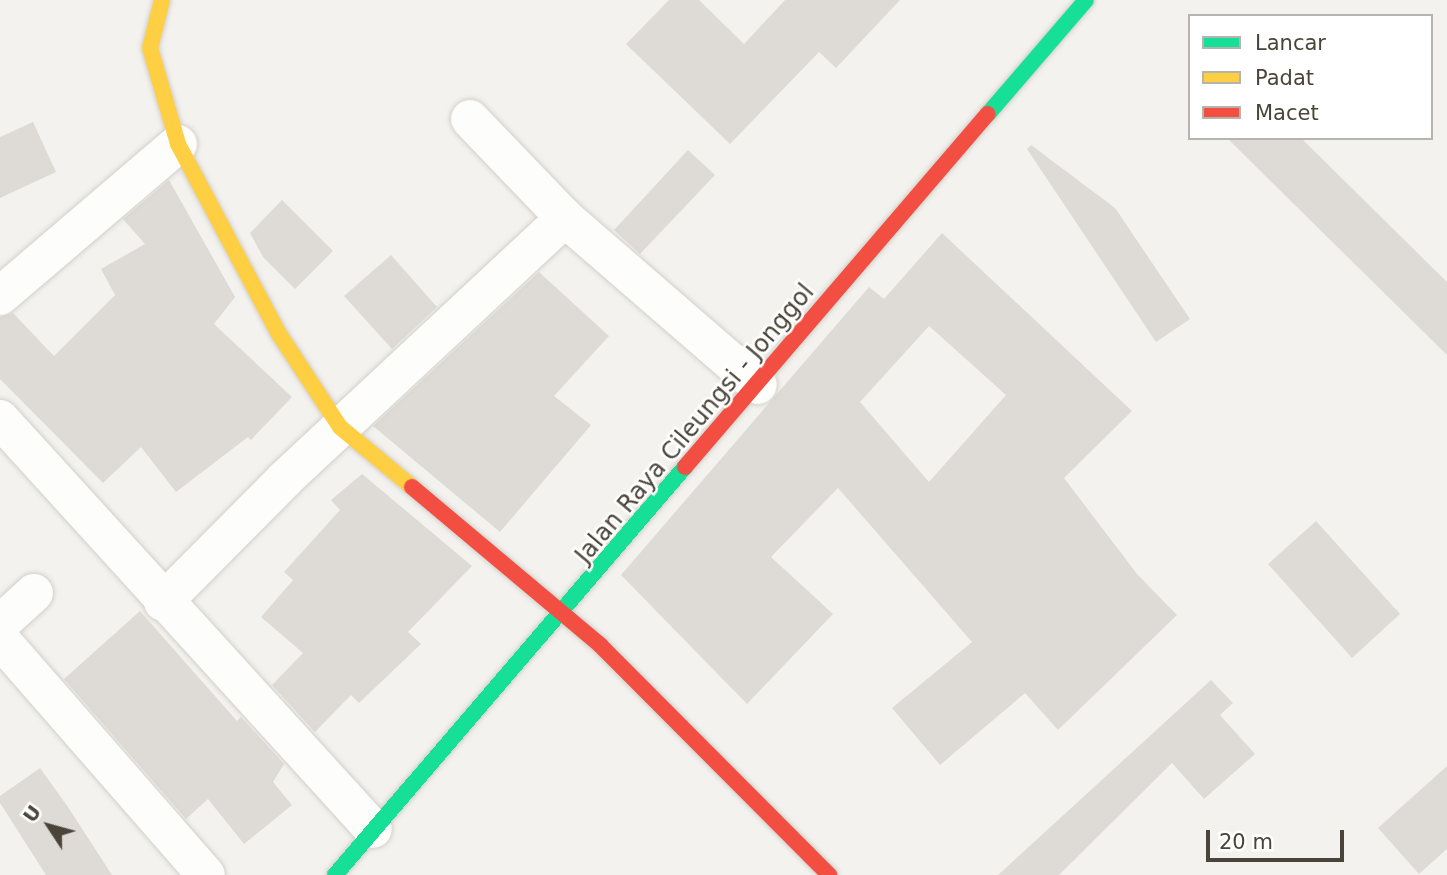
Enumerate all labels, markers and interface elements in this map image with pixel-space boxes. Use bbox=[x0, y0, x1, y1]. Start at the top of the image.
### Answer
legend bbox=[1188, 14, 1433, 140]
text: Lancar bbox=[1255, 31, 1326, 55]
text: Padat bbox=[1255, 66, 1314, 90]
text: Macet bbox=[1255, 101, 1319, 125]
street label: Jalan Raya Cileungsi - Jonggol bbox=[570, 278, 820, 570]
north arrow bbox=[14, 791, 84, 861]
text: U bbox=[19, 801, 45, 826]
scale bar bbox=[1209, 816, 1347, 860]
text: 20 m bbox=[1219, 830, 1273, 854]

